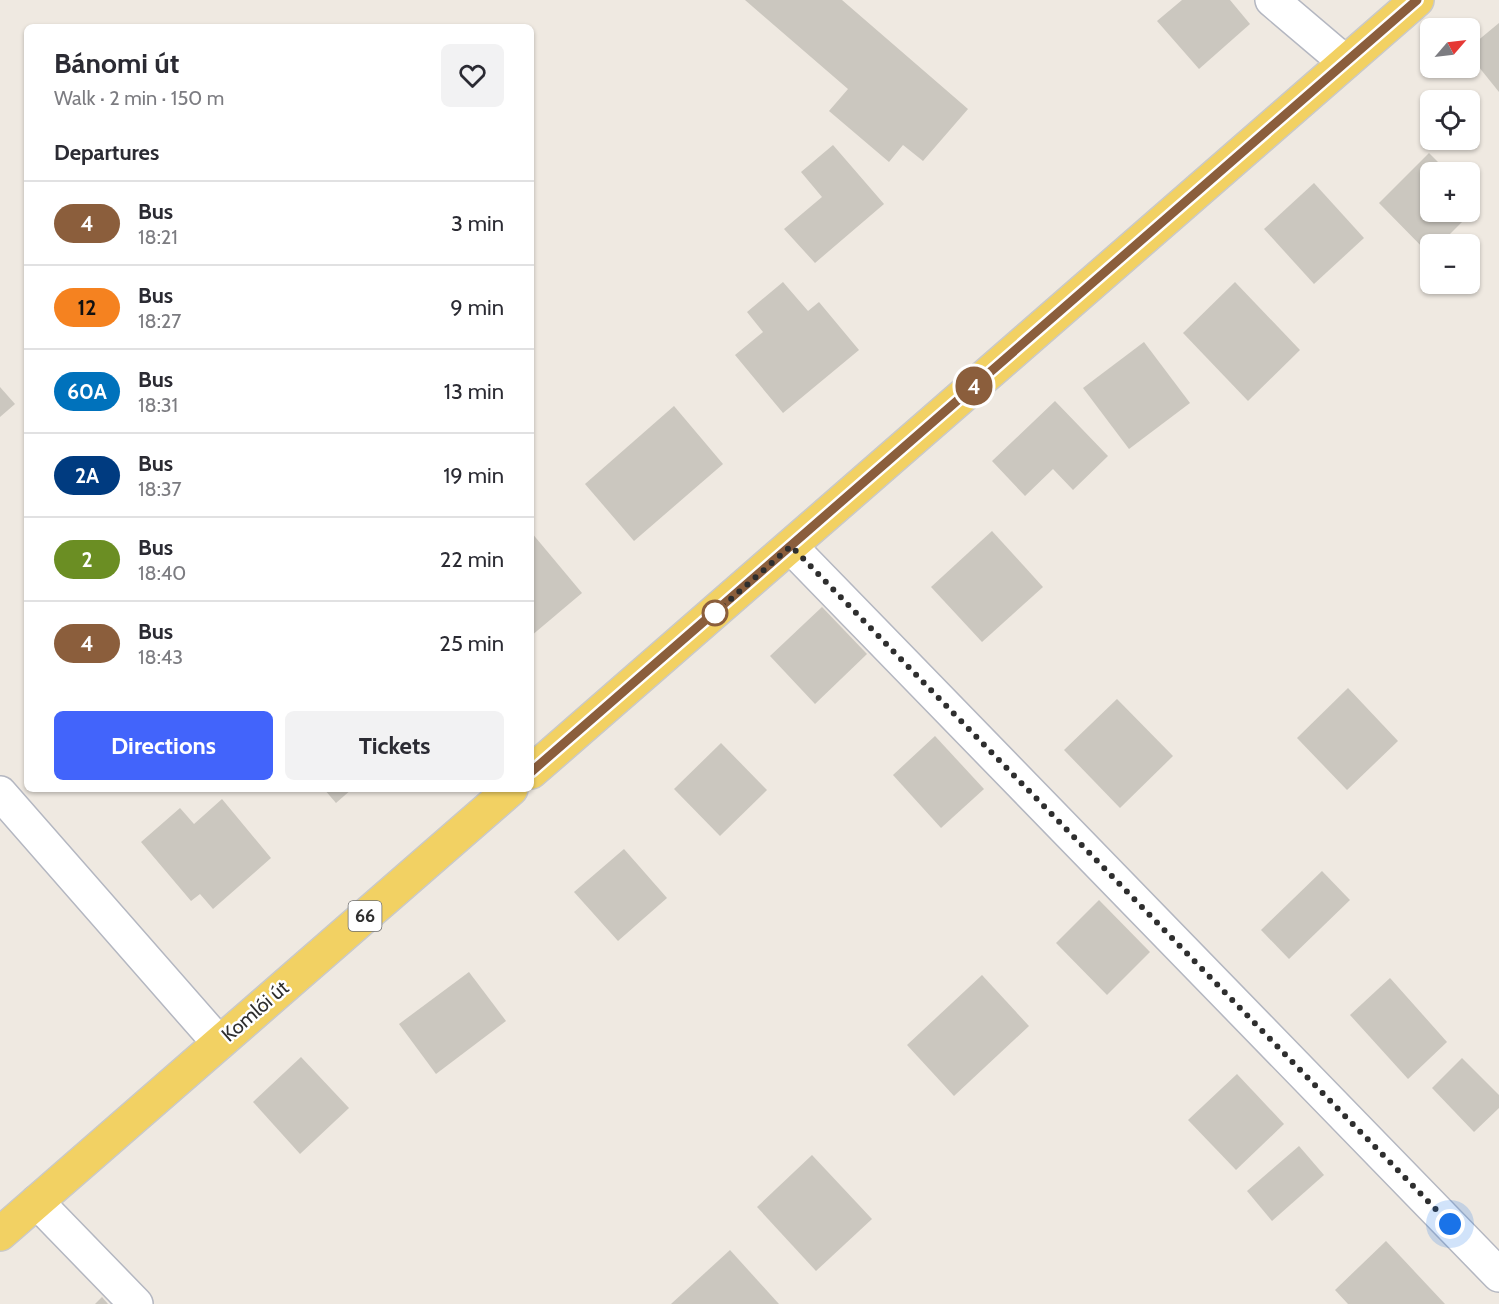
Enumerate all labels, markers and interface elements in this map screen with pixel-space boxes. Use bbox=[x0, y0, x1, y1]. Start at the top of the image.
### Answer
north arrow bbox=[1420, 18, 1480, 78]
map controls bbox=[1420, 18, 1480, 294]
button: heart bbox=[441, 44, 504, 107]
text: Bánomi út bbox=[54, 46, 179, 80]
text: Walk · 2 min · 150 m bbox=[54, 86, 224, 110]
button: locate bbox=[1420, 90, 1480, 150]
text: Departures bbox=[54, 139, 159, 166]
button: + bbox=[1420, 162, 1480, 222]
text: Bus bbox=[138, 198, 173, 225]
text: 3 min bbox=[451, 210, 504, 237]
text: 4 bbox=[80, 211, 94, 236]
text: 18:21 bbox=[138, 225, 178, 249]
button: − bbox=[1420, 234, 1480, 294]
text: Bus bbox=[138, 282, 173, 309]
text: 9 min bbox=[450, 294, 504, 321]
text: 12 bbox=[78, 295, 96, 320]
text: 18:27 bbox=[138, 309, 181, 333]
text: Bus bbox=[138, 366, 173, 393]
line badge: 4 bbox=[954, 366, 994, 406]
text: 4 bbox=[967, 374, 981, 399]
text: 13 min bbox=[444, 378, 504, 405]
text: 60A bbox=[67, 379, 107, 404]
text: 18:31 bbox=[138, 393, 178, 417]
text: Bus bbox=[138, 450, 173, 477]
text: 19 min bbox=[443, 462, 504, 489]
text: 2A bbox=[75, 463, 99, 488]
text: 18:37 bbox=[138, 477, 182, 501]
text: Bus bbox=[138, 534, 173, 561]
text: 22 min bbox=[440, 546, 504, 573]
text: 2 bbox=[81, 547, 93, 572]
text: 18:40 bbox=[138, 561, 186, 585]
unlabelled marker bbox=[702, 600, 728, 626]
text: Bus bbox=[138, 618, 173, 645]
text: 25 min bbox=[439, 630, 504, 657]
text: 4 bbox=[80, 631, 94, 656]
text: 18:43 bbox=[138, 645, 183, 669]
button: Directions bbox=[54, 711, 273, 780]
button: Tickets bbox=[285, 711, 504, 780]
road number: 66 bbox=[348, 901, 382, 931]
street label: Komlói út bbox=[217, 975, 294, 1047]
your location bbox=[1435, 1209, 1465, 1239]

